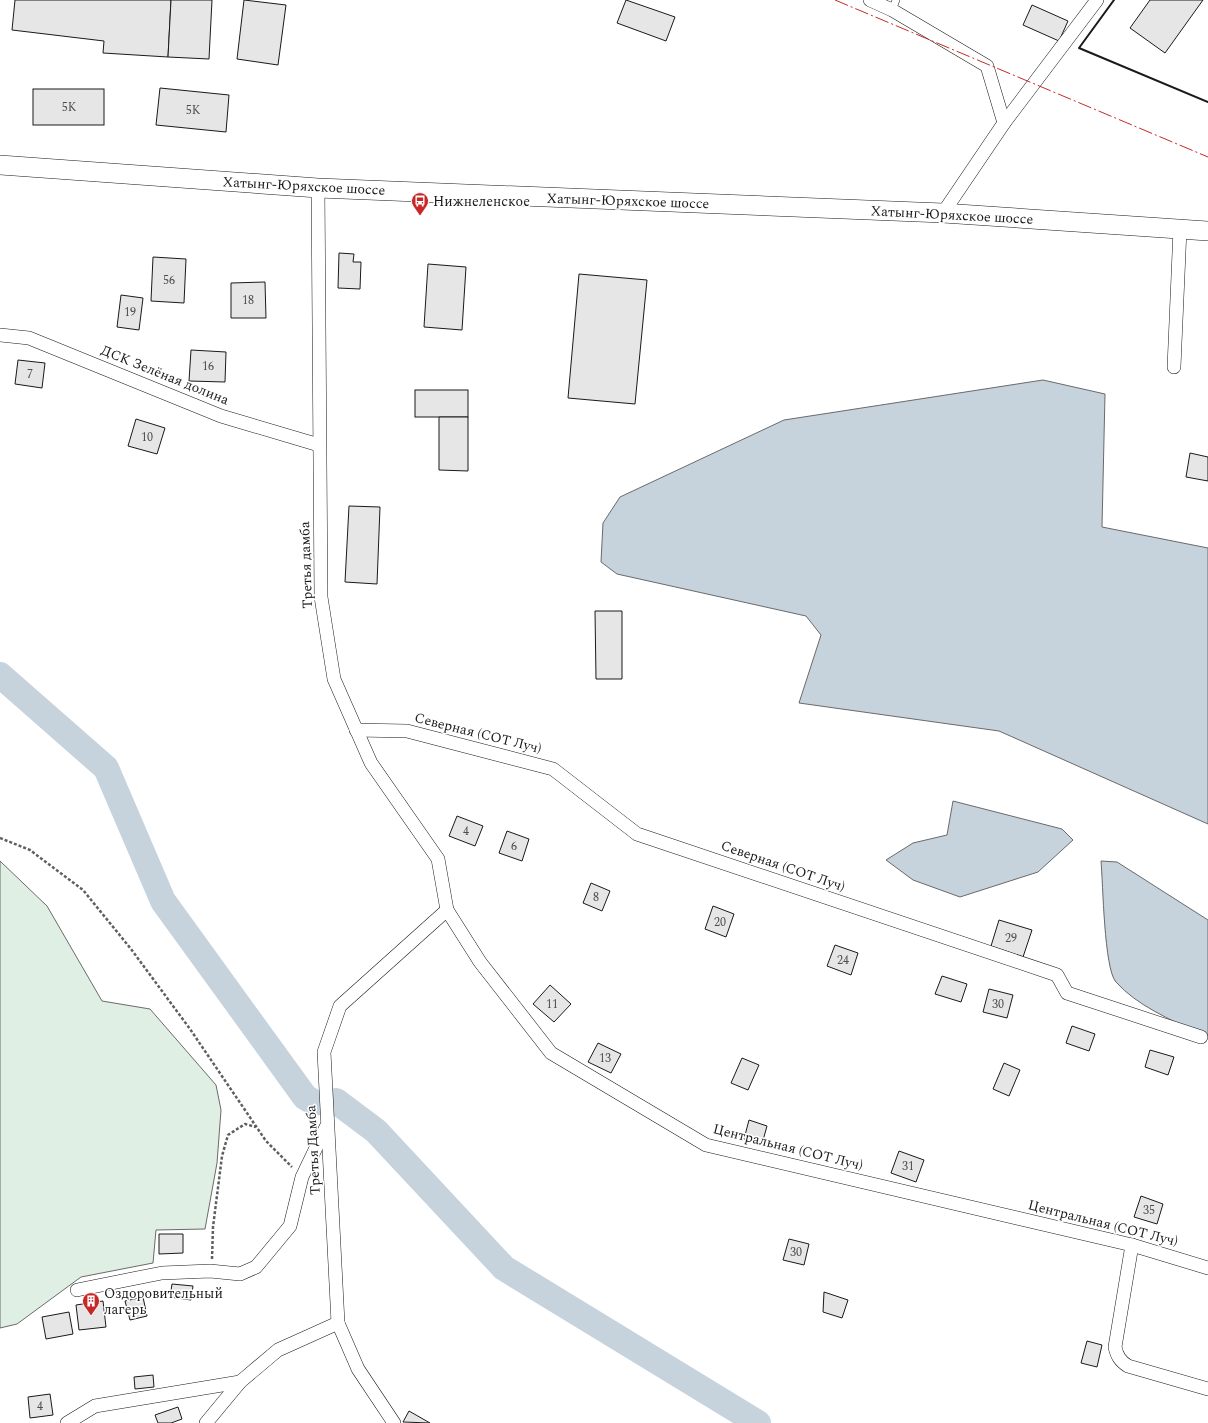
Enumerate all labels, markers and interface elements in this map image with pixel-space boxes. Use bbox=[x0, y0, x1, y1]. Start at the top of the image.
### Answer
house number: 5К bbox=[62, 98, 77, 117]
house number: 5К bbox=[186, 101, 201, 120]
street label: Хатынг-Юряхское шоссе bbox=[222, 171, 386, 201]
street label: Хатынг-Юряхское шоссе bbox=[546, 188, 710, 214]
bus stop icon: Нижнеленское bbox=[410, 191, 430, 216]
place label: Нижнеленское bbox=[433, 191, 530, 212]
street label: Хатынг-Юряхское шоссе bbox=[870, 200, 1034, 230]
house number: 56 bbox=[163, 271, 175, 290]
house number: 18 bbox=[242, 291, 254, 310]
house number: 19 bbox=[124, 303, 136, 322]
street label: ДСК Зелёная долина bbox=[98, 340, 232, 410]
house number: 16 bbox=[202, 357, 214, 376]
house number: 7 bbox=[27, 365, 33, 384]
house number: 10 bbox=[141, 428, 153, 447]
street label: Третья дамба bbox=[294, 521, 318, 609]
street label: Северная (СОТ Луч) bbox=[412, 707, 544, 759]
house number: 4 bbox=[463, 822, 469, 841]
street label: Северная (СОТ Луч) bbox=[718, 835, 848, 897]
house number: 6 bbox=[511, 837, 517, 856]
house number: 8 bbox=[593, 888, 599, 907]
house number: 20 bbox=[714, 913, 726, 932]
house number: 29 bbox=[1005, 929, 1017, 948]
house number: 24 bbox=[837, 951, 849, 970]
house number: 11 bbox=[546, 995, 558, 1014]
house number: 30 bbox=[992, 995, 1004, 1014]
house number: 13 bbox=[599, 1049, 611, 1068]
street label: Третья Дамба bbox=[300, 1104, 326, 1195]
street label: Центральная (СОТ Луч) bbox=[711, 1118, 865, 1176]
house number: 31 bbox=[902, 1157, 914, 1176]
street label: Центральная (СОТ Луч) bbox=[1026, 1194, 1180, 1252]
house number: 35 bbox=[1143, 1201, 1155, 1220]
house number: 30 bbox=[790, 1243, 802, 1262]
place label: Оздоровительный лагерь bbox=[104, 1283, 223, 1320]
building icon: Оздоровительный лагерь bbox=[81, 1291, 101, 1316]
house number: 4 bbox=[37, 1397, 43, 1416]

